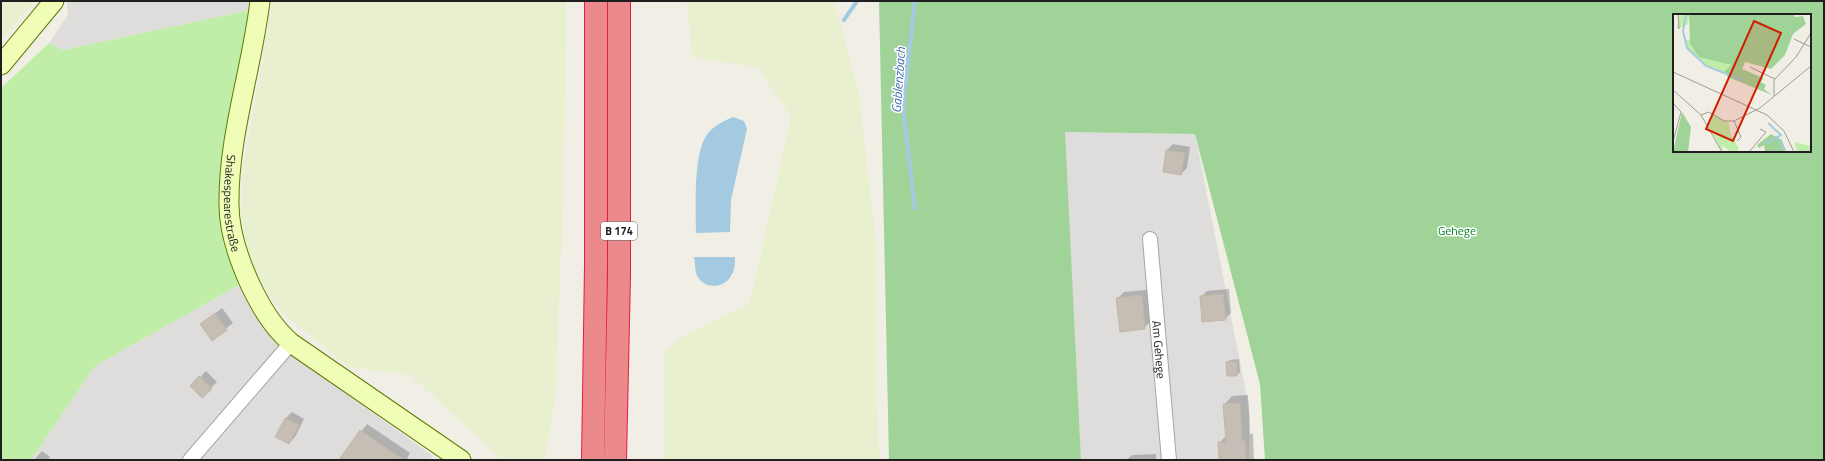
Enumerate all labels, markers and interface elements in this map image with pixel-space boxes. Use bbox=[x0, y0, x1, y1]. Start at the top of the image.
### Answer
inset map bbox=[1673, 14, 1811, 152]
water label: Gablenzbach bbox=[886, 46, 910, 114]
street label: Shakespearestraße bbox=[219, 153, 246, 254]
park label: Gehege bbox=[1438, 221, 1476, 240]
road number: B 174 bbox=[601, 222, 637, 240]
street label: Am Gehege bbox=[1148, 320, 1171, 379]

